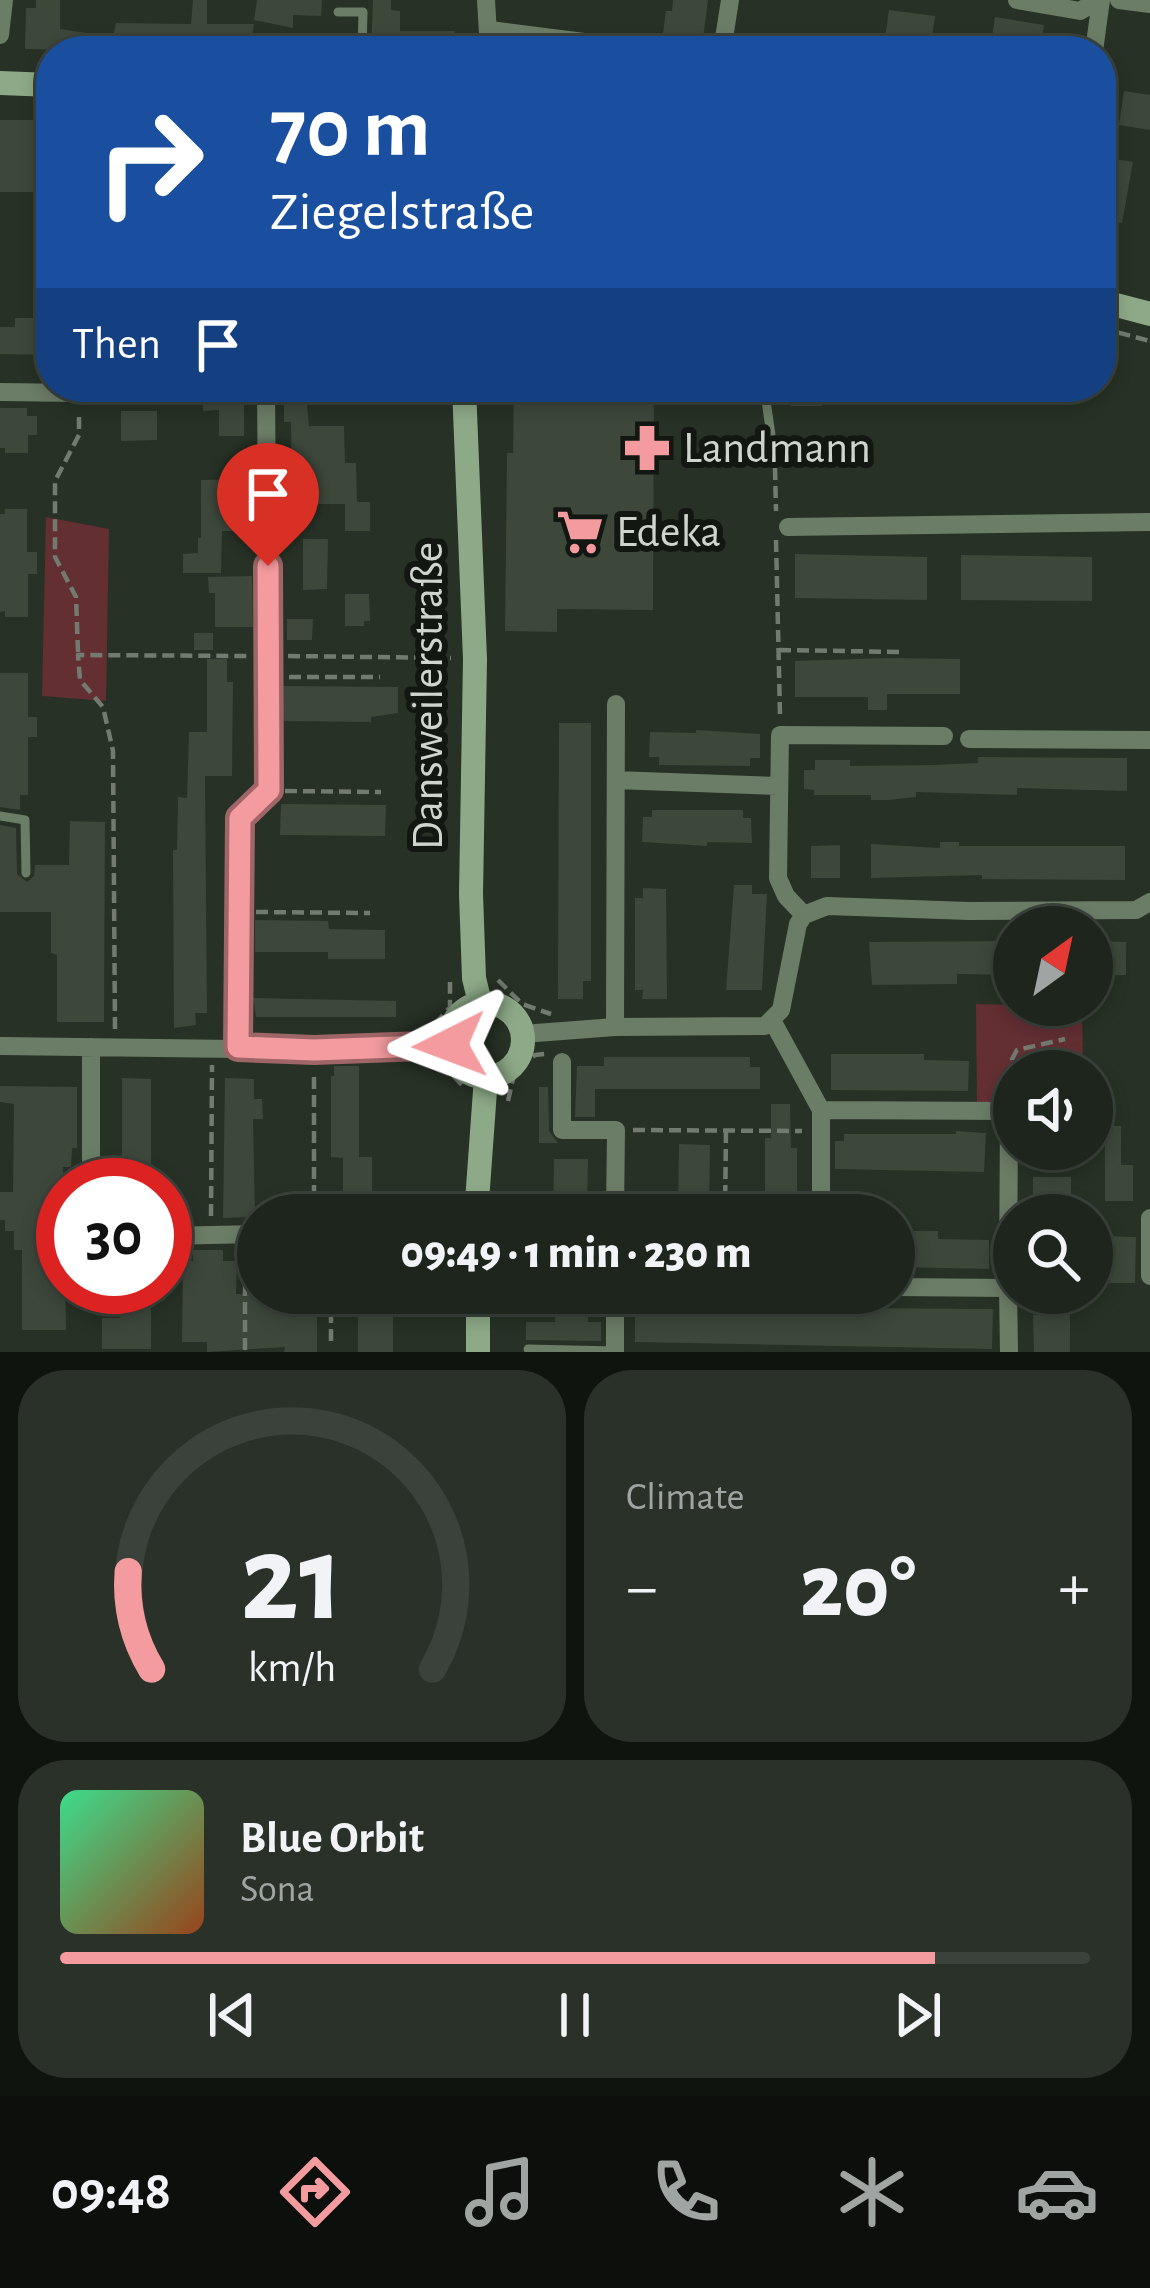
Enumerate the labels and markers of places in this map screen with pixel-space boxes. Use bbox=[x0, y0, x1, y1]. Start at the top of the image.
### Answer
pharmacy icon: Landmann bbox=[622, 423, 672, 473]
place label: Landmann bbox=[683, 426, 871, 471]
pin bbox=[217, 443, 319, 566]
supermarket icon: Edeka bbox=[555, 507, 605, 557]
place label: Edeka bbox=[616, 510, 721, 555]

